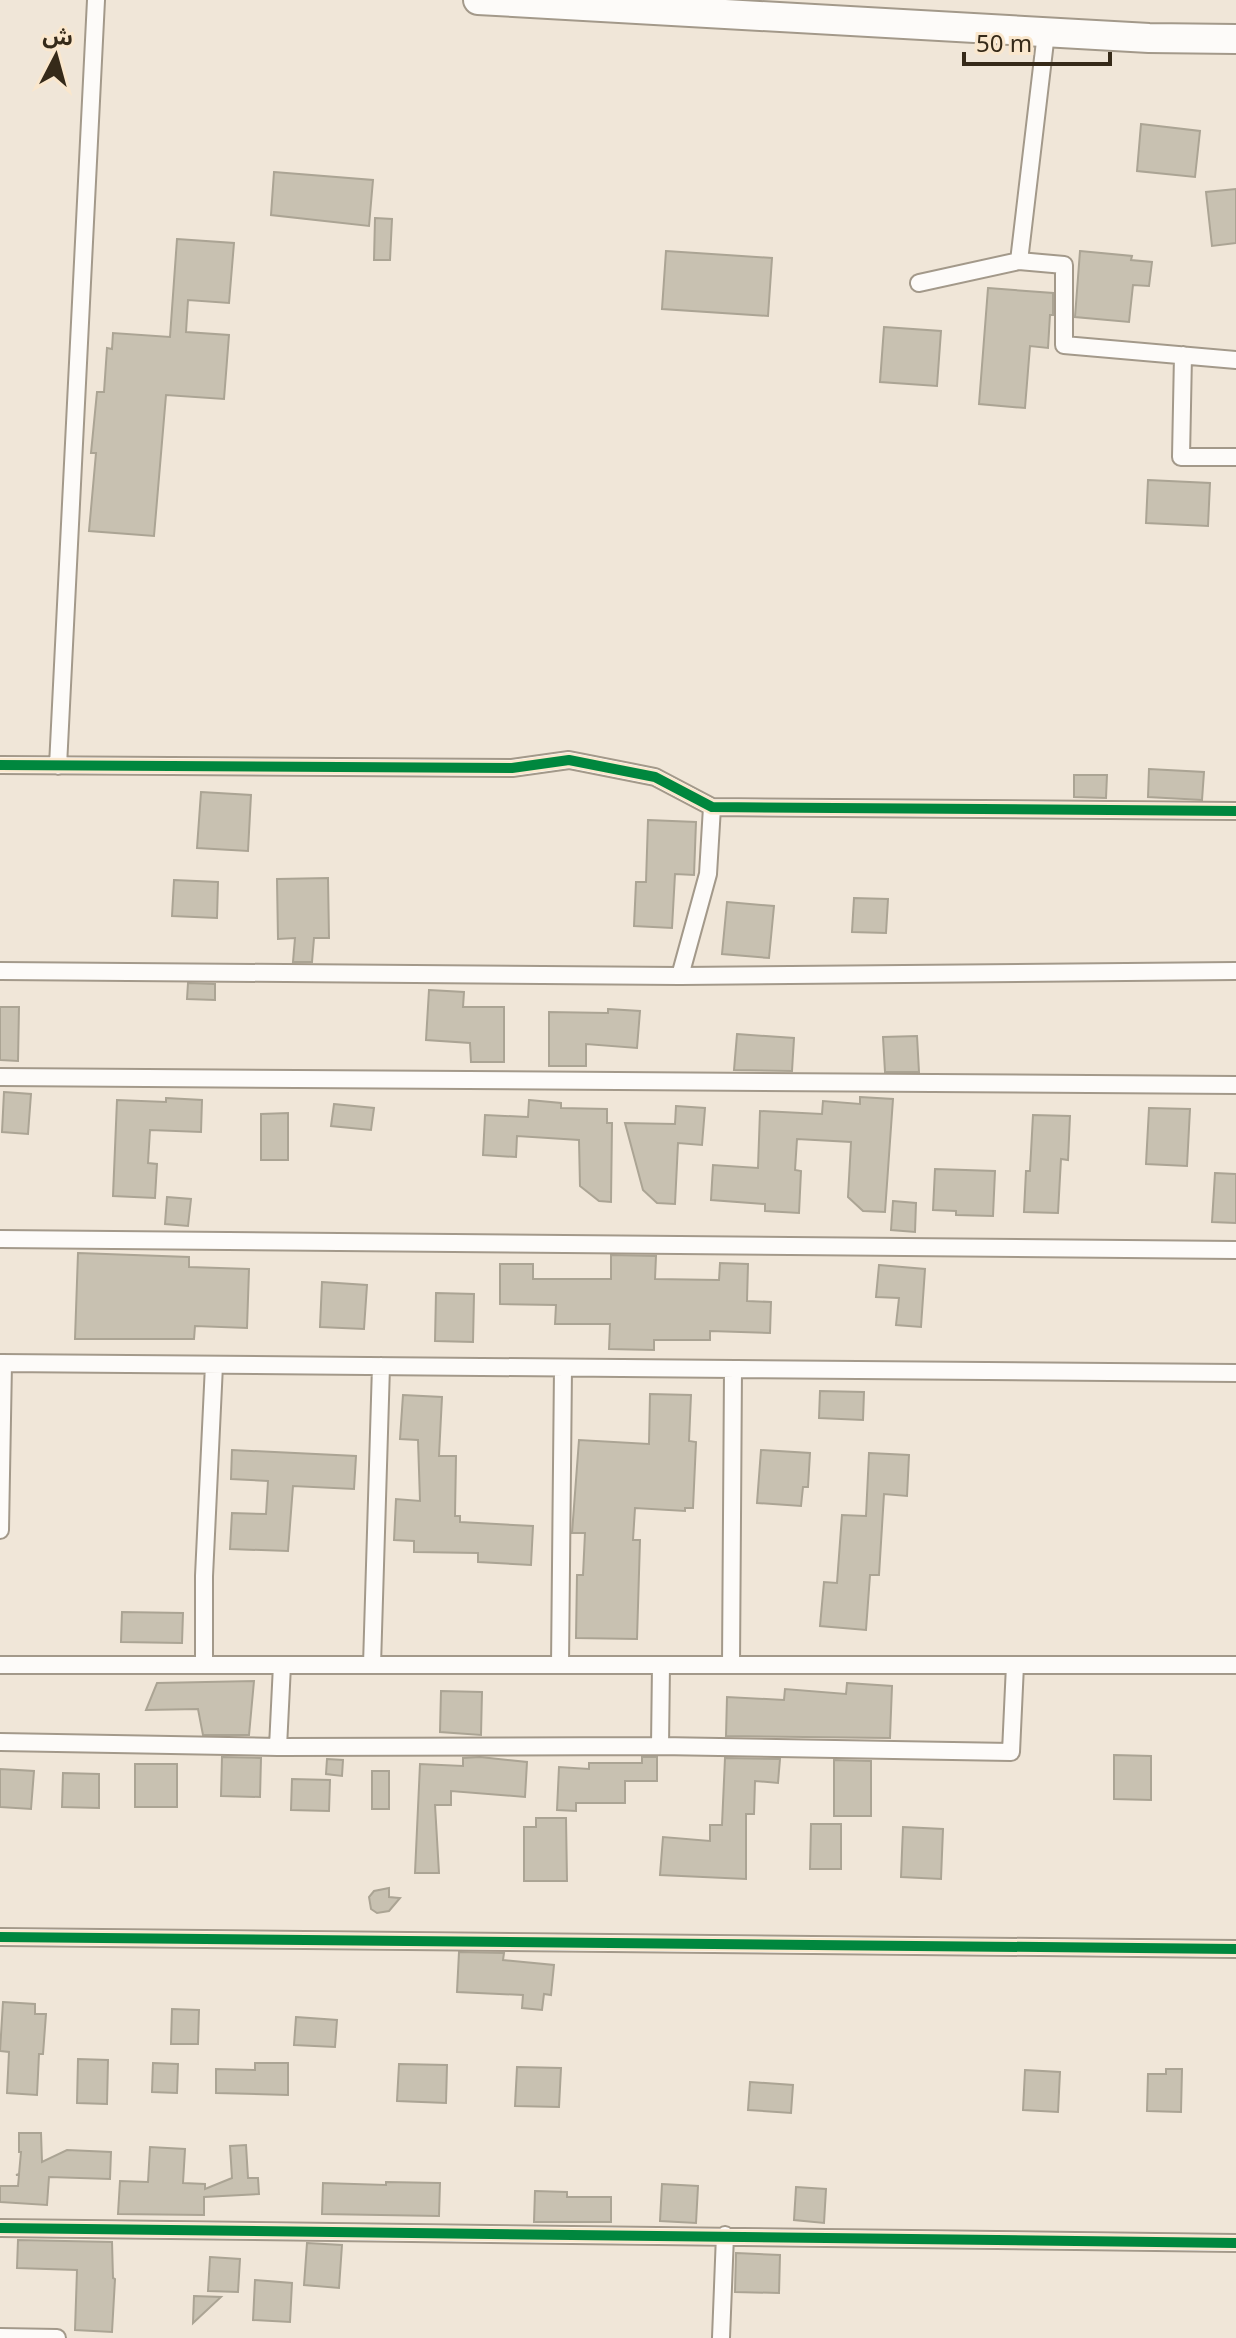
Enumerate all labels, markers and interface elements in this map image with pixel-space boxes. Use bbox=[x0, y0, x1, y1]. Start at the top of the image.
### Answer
north arrow bbox=[16, 16, 96, 96]
scale bar bbox=[964, 16, 1110, 66]
text: ش bbox=[42, 19, 75, 52]
text: 50 m bbox=[976, 26, 1032, 59]

